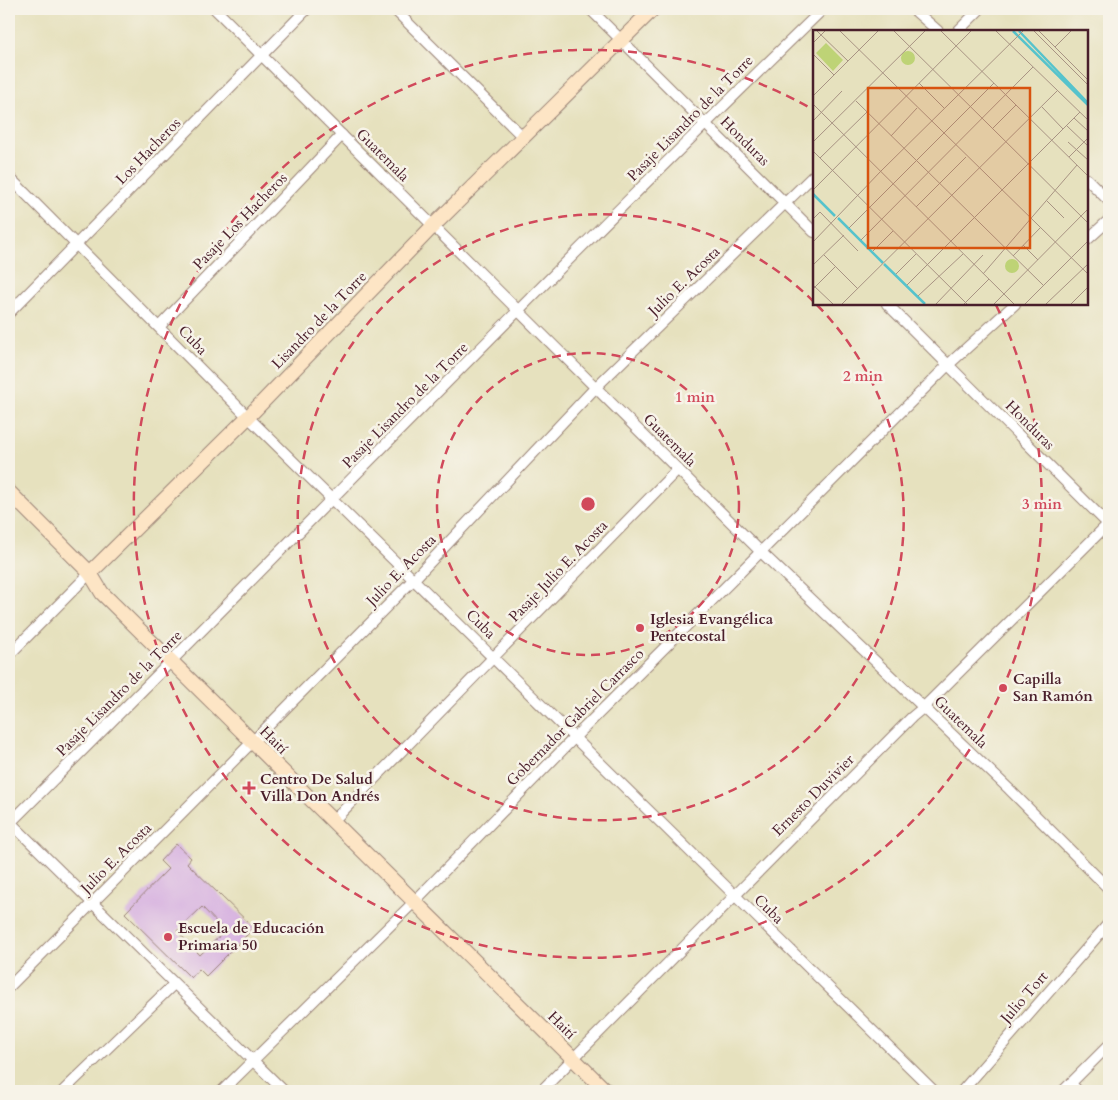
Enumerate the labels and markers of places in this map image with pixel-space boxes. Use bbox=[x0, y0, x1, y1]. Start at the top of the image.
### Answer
centre of rings bbox=[579, 495, 597, 513]
place label: Iglesia Evangélica Pentecostal bbox=[650, 609, 774, 646]
marker: Iglesia Evangélica Pentecostal bbox=[634, 622, 646, 634]
place label: Capilla San Ramón bbox=[1013, 669, 1093, 706]
marker: Capilla San Ramón bbox=[997, 682, 1009, 694]
place label: Centro De Salud Villa Don Andrés bbox=[260, 769, 380, 806]
marker: Centro De Salud Villa Don Andrés bbox=[242, 781, 256, 795]
place label: Escuela de Educación Primaria 50 bbox=[178, 918, 325, 955]
marker: Escuela de Educación Primaria 50 bbox=[162, 931, 174, 943]

